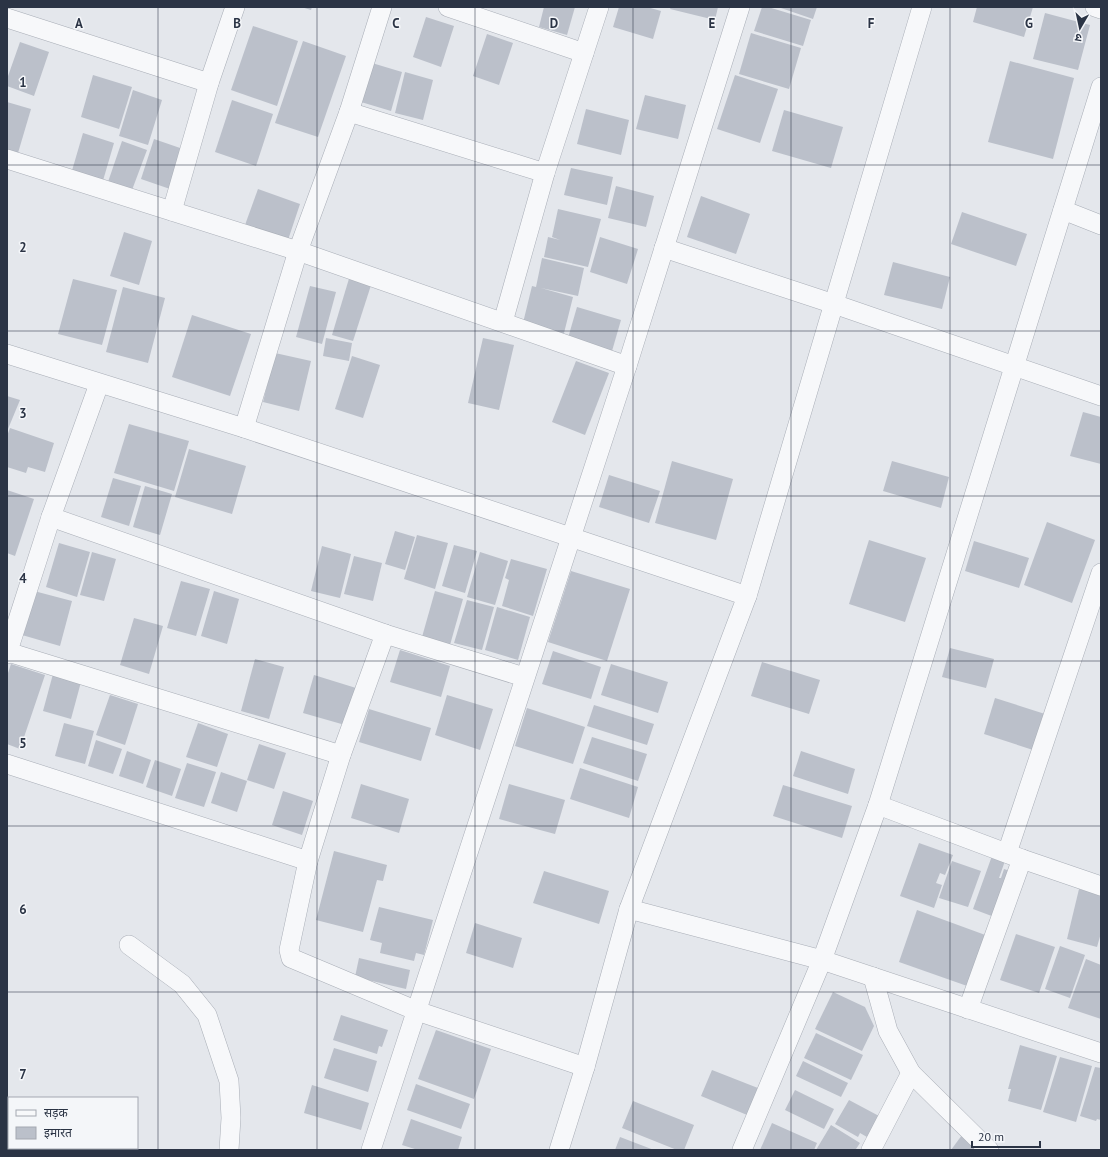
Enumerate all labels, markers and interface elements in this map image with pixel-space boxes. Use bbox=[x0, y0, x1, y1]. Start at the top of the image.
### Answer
north arrow bbox=[1060, 8, 1100, 48]
text: A bbox=[75, 15, 83, 32]
text: B bbox=[233, 15, 241, 32]
text: C bbox=[392, 15, 400, 32]
text: D bbox=[550, 15, 558, 32]
text: E bbox=[709, 15, 716, 32]
text: F bbox=[868, 15, 875, 32]
text: G bbox=[1025, 15, 1033, 32]
text: उ bbox=[1074, 30, 1083, 45]
text: 1 bbox=[19, 74, 27, 91]
text: 2 bbox=[19, 239, 27, 256]
text: 3 bbox=[19, 405, 27, 422]
text: 4 bbox=[19, 570, 27, 587]
text: 5 bbox=[19, 735, 27, 752]
text: 6 bbox=[19, 901, 27, 918]
text: 7 bbox=[19, 1066, 27, 1083]
legend bbox=[8, 1097, 138, 1149]
text: सड़क bbox=[44, 1105, 69, 1120]
scale bar bbox=[972, 1123, 1040, 1149]
text: इमारत bbox=[44, 1125, 73, 1140]
text: 20 m bbox=[978, 1129, 1004, 1144]

